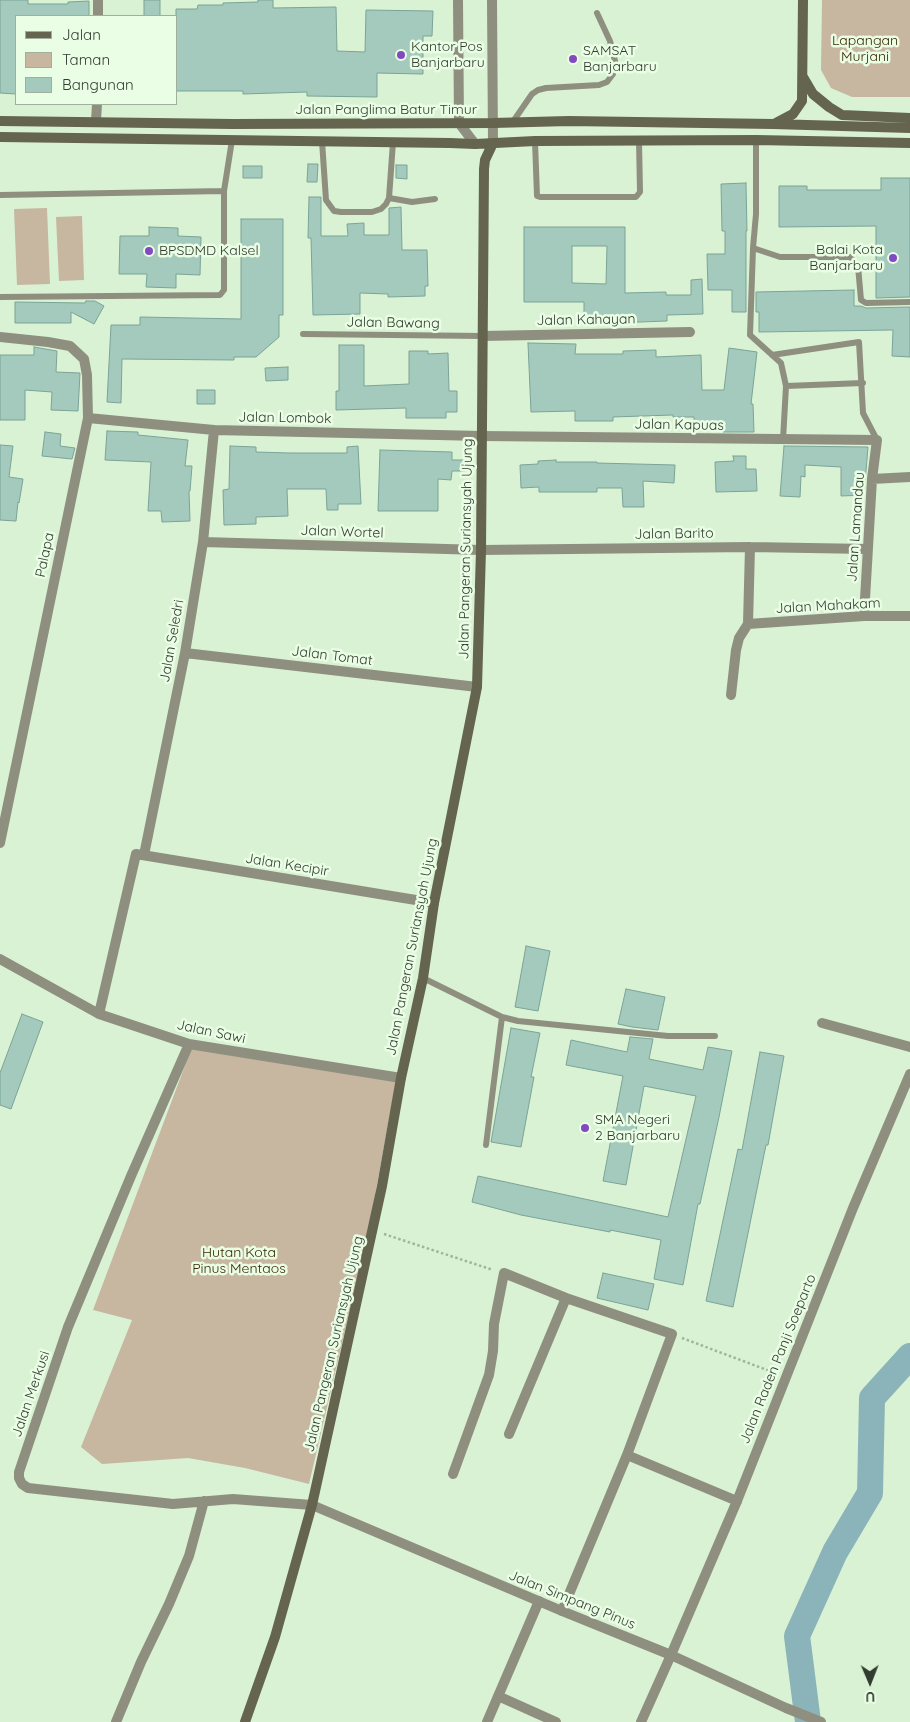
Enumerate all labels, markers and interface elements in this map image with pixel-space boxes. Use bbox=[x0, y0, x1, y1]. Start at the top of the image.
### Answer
legend bbox=[15, 15, 178, 105]
text: Jalan bbox=[62, 25, 101, 44]
park label: Lapangan Murjani bbox=[832, 33, 898, 65]
place label: Kantor Pos Banjarbaru bbox=[411, 39, 485, 72]
place label: SAMSAT Banjarbaru bbox=[583, 43, 657, 75]
marker: Kantor Pos Banjarbaru bbox=[395, 49, 407, 61]
text: Taman bbox=[62, 50, 110, 69]
marker: SAMSAT Banjarbaru bbox=[567, 53, 579, 65]
text: Bangunan bbox=[62, 75, 134, 94]
street label: Jalan Panglima Batur Timur bbox=[295, 102, 477, 118]
place label: Balai Kota Banjarbaru bbox=[809, 242, 883, 274]
place label: BPSDMD Kalsel bbox=[159, 243, 259, 259]
marker: BPSDMD Kalsel bbox=[143, 245, 155, 257]
marker: Balai Kota Banjarbaru bbox=[887, 252, 899, 264]
street label: Jalan Kahayan bbox=[536, 311, 636, 329]
street label: Jalan Bawang bbox=[346, 314, 440, 332]
street label: Jalan Lombok bbox=[238, 409, 332, 427]
street label: Jalan Kapuas bbox=[634, 416, 724, 434]
street label: Jalan Pangeran Suriansyah Ujung bbox=[456, 438, 476, 660]
street label: Jalan Lamandau bbox=[844, 471, 868, 583]
street label: Jalan Wortel bbox=[300, 522, 384, 542]
street label: Jalan Barito bbox=[634, 525, 714, 543]
street label: Palapa bbox=[32, 531, 58, 579]
street label: Jalan Mahakam bbox=[775, 595, 881, 617]
street label: Jalan Seledri bbox=[156, 598, 188, 684]
street label: Jalan Tomat bbox=[291, 643, 373, 669]
street label: Jalan Pangeran Suriansyah Ujung bbox=[383, 837, 441, 1057]
street label: Jalan Kecipir bbox=[244, 850, 330, 880]
street label: Jalan Sawi bbox=[175, 1017, 247, 1047]
place label: SMA Negeri 2 Banjarbaru bbox=[595, 1112, 680, 1144]
marker: SMA Negeri 2 Banjarbaru bbox=[579, 1122, 591, 1134]
street label: Jalan Pangeran Suriansyah Ujung bbox=[301, 1234, 367, 1454]
park label: Hutan Kota Pinus Mentaos bbox=[192, 1245, 286, 1278]
street label: Jalan Raden Panji Soeparto bbox=[736, 1272, 820, 1446]
street label: Jalan Merkusi bbox=[8, 1349, 54, 1439]
street label: Jalan Simpang Pinus bbox=[506, 1567, 638, 1633]
north arrow bbox=[845, 1657, 895, 1707]
text: U bbox=[865, 1688, 875, 1706]

